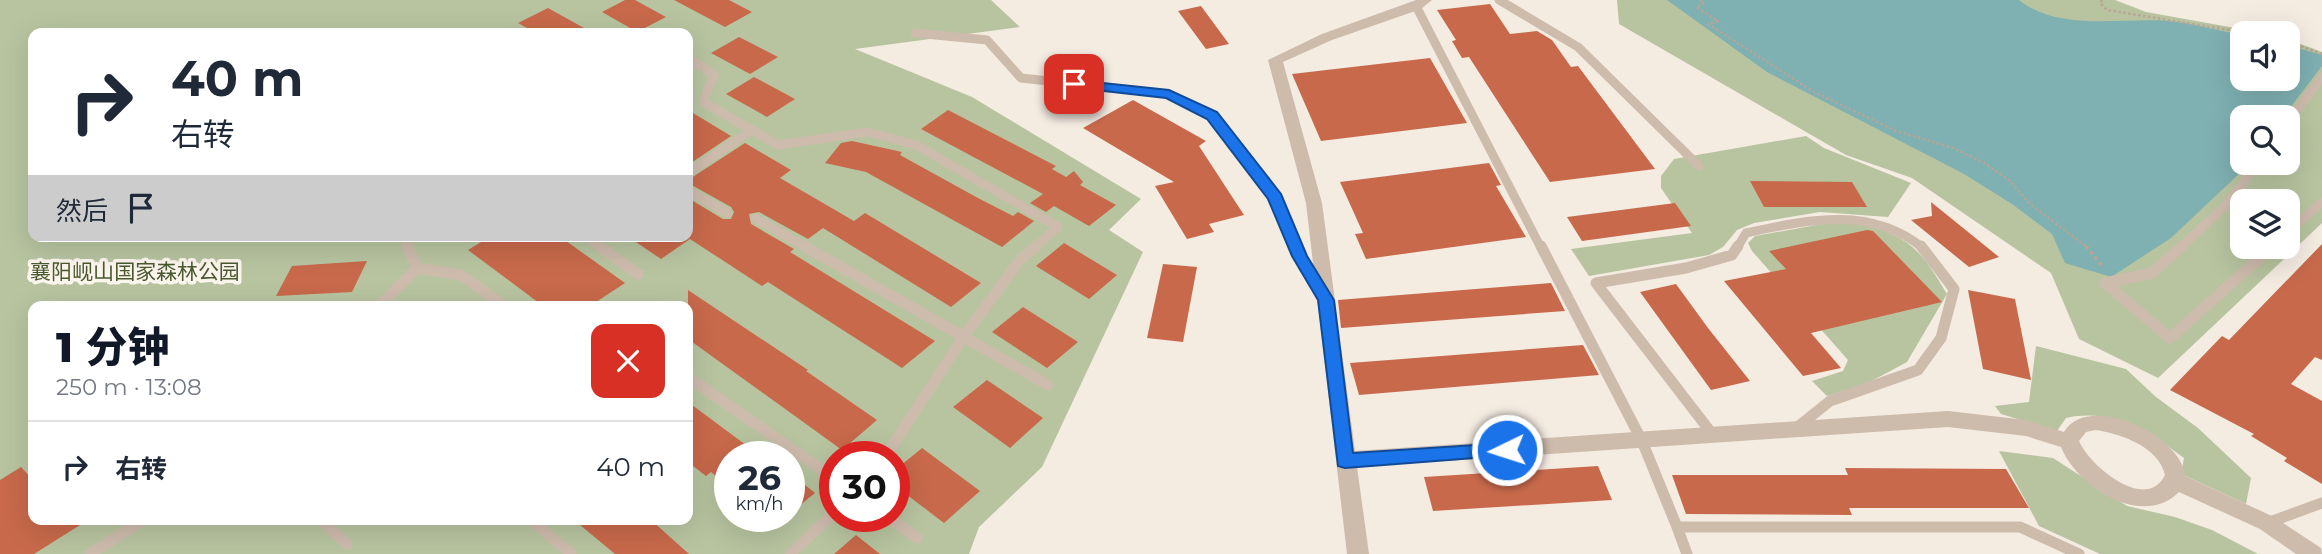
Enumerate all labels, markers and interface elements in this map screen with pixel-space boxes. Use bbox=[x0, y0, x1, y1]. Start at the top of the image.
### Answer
map controls bbox=[2230, 21, 2300, 259]
button: sound bbox=[2230, 21, 2300, 91]
text: 40 m bbox=[171, 49, 303, 108]
pin bbox=[1044, 54, 1104, 114]
icon: right bbox=[56, 56, 147, 147]
icon: arrive bbox=[1055, 65, 1093, 103]
button: search bbox=[2230, 105, 2300, 175]
text: 右转 bbox=[171, 115, 235, 154]
icon: arrive bbox=[122, 189, 160, 227]
button: layers bbox=[2230, 189, 2300, 259]
text: 然后 bbox=[56, 195, 108, 227]
park label: 襄阳岘山国家森林公园 bbox=[30, 259, 240, 284]
text: 1 分钟 bbox=[56, 321, 169, 373]
button: close bbox=[591, 324, 665, 398]
text: 250 m · 13:08 bbox=[56, 373, 202, 401]
position arrow bbox=[1470, 413, 1544, 487]
speed limit sign: 30 bbox=[819, 441, 910, 532]
icon: right bbox=[56, 448, 94, 486]
text: 40 m bbox=[596, 451, 665, 483]
text: 右转 bbox=[115, 453, 167, 485]
text: 26 bbox=[738, 456, 781, 499]
text: km/h bbox=[735, 493, 784, 515]

